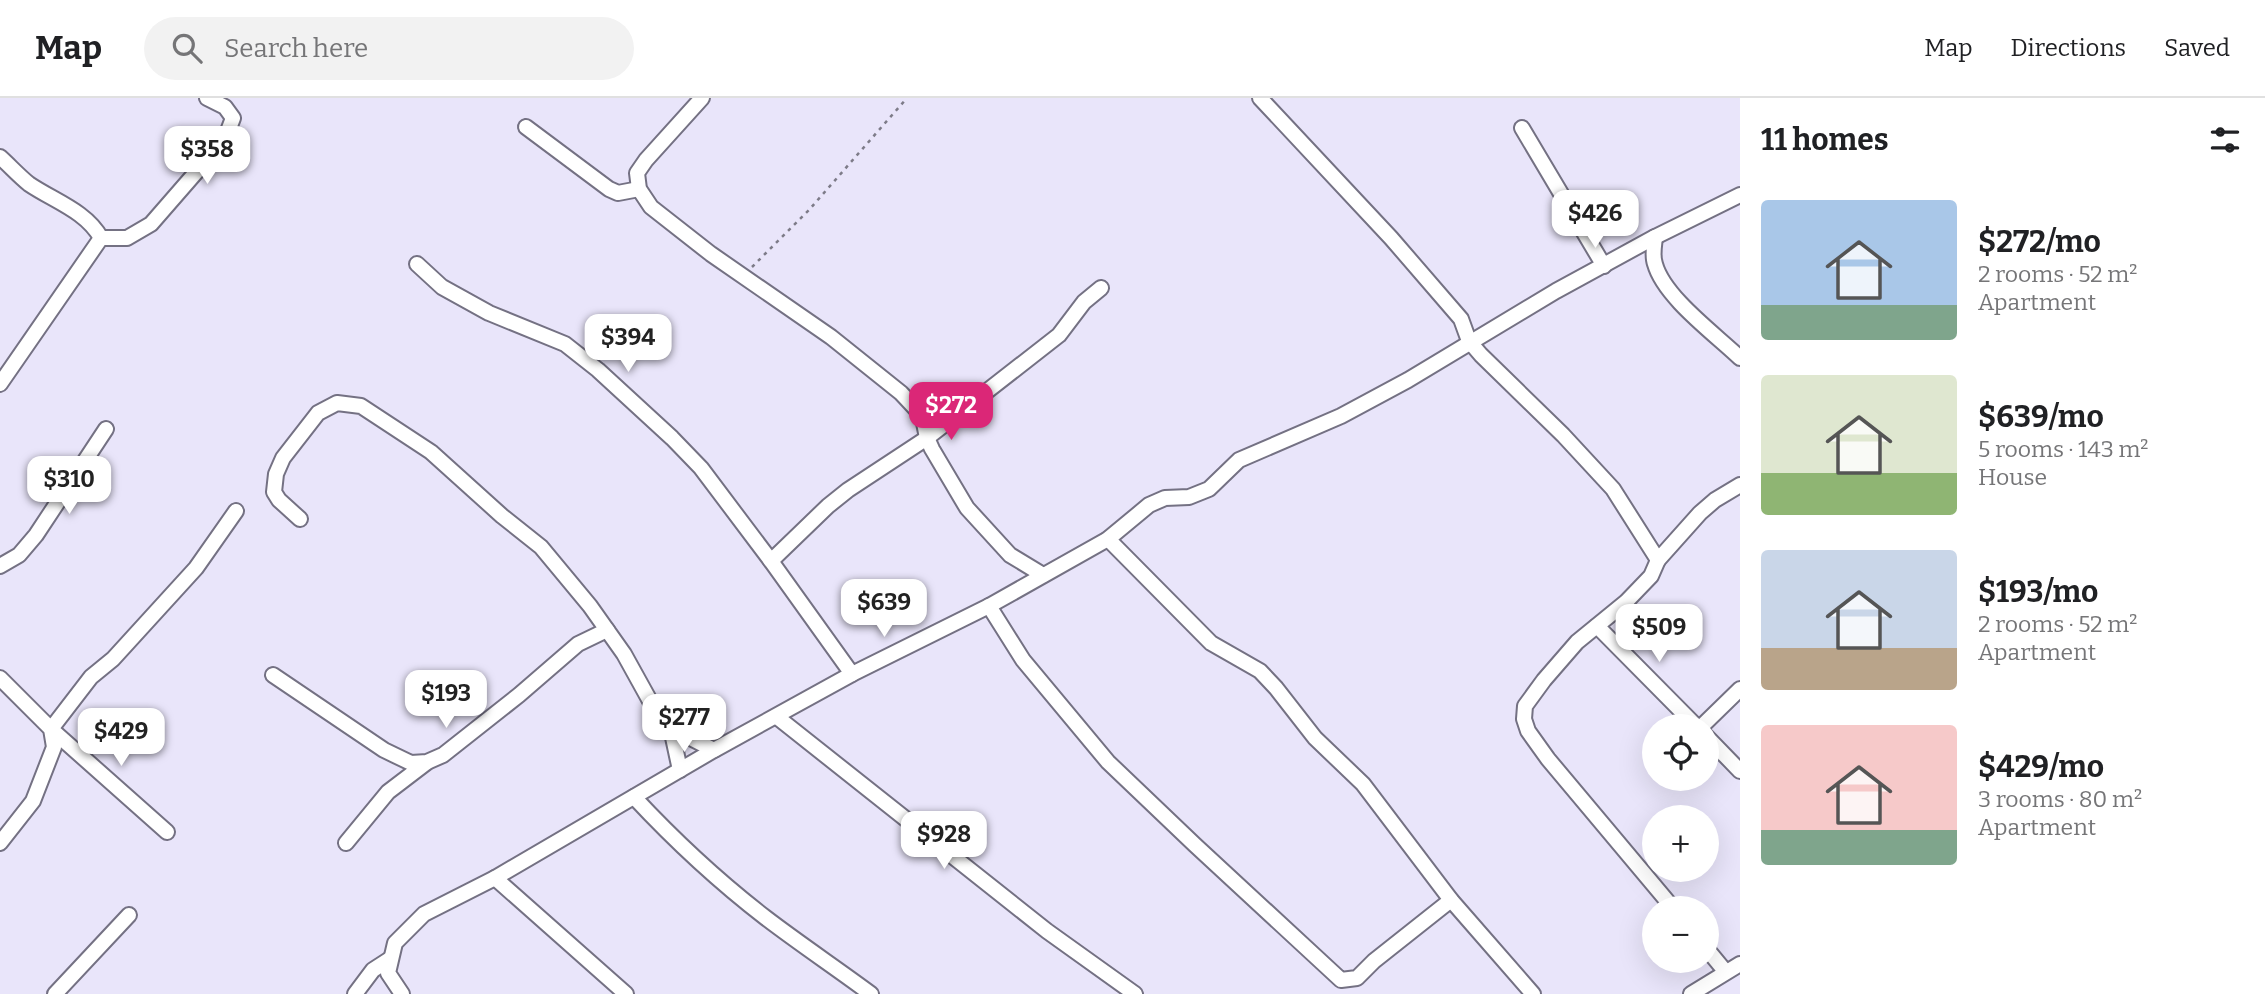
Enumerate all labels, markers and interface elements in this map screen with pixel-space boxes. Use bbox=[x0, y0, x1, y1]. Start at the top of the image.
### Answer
search box bbox=[144, 17, 634, 80]
text: Map bbox=[35, 28, 102, 68]
icon: search bbox=[168, 29, 206, 67]
text: Search here bbox=[224, 33, 368, 64]
text: Map bbox=[1924, 34, 1973, 62]
text: Directions bbox=[2011, 34, 2126, 62]
text: Saved bbox=[2164, 34, 2230, 62]
icon: filters bbox=[2206, 121, 2244, 159]
text: 11 homes bbox=[1761, 122, 1889, 158]
pin: $358 bbox=[166, 126, 248, 186]
text: $358 bbox=[180, 135, 234, 163]
pin: $426 bbox=[1554, 190, 1636, 250]
text: $426 bbox=[1568, 199, 1622, 227]
text: $272/mo bbox=[1978, 224, 2101, 260]
icon: home bbox=[1817, 228, 1901, 312]
text: 2 rooms · 52 m² bbox=[1978, 260, 2137, 288]
text: Apartment bbox=[1978, 288, 2096, 316]
pin: $394 bbox=[587, 314, 669, 374]
text: $394 bbox=[601, 323, 655, 351]
pin: $272 bbox=[910, 382, 992, 442]
text: $272 bbox=[925, 391, 977, 419]
text: $639/mo bbox=[1978, 399, 2104, 435]
icon: home bbox=[1817, 403, 1901, 487]
text: 5 rooms · 143 m² bbox=[1978, 435, 2149, 463]
pin: $310 bbox=[28, 456, 110, 516]
text: House bbox=[1978, 463, 2047, 491]
text: $310 bbox=[43, 465, 95, 493]
text: $193/mo bbox=[1978, 574, 2098, 610]
icon: home bbox=[1817, 578, 1901, 662]
pin: $639 bbox=[843, 580, 925, 639]
text: $639 bbox=[857, 588, 911, 616]
pin: $509 bbox=[1618, 604, 1700, 664]
text: 2 rooms · 52 m² bbox=[1978, 610, 2137, 638]
text: $509 bbox=[1632, 613, 1686, 641]
text: Apartment bbox=[1978, 638, 2096, 666]
pin: $193 bbox=[405, 670, 487, 730]
text: $193 bbox=[421, 679, 471, 707]
pin: $277 bbox=[643, 694, 725, 754]
text: $277 bbox=[658, 703, 710, 731]
pin: $429 bbox=[80, 708, 162, 768]
map controls bbox=[1642, 714, 1719, 973]
button: locate bbox=[1642, 714, 1719, 791]
text: $429 bbox=[94, 717, 148, 745]
text: $429/mo bbox=[1978, 749, 2104, 785]
icon: home bbox=[1817, 753, 1901, 837]
text: 3 rooms · 80 m² bbox=[1978, 785, 2142, 813]
button: + bbox=[1642, 805, 1719, 882]
pin: $928 bbox=[903, 812, 985, 871]
text: Apartment bbox=[1978, 813, 2096, 841]
text: $928 bbox=[917, 820, 971, 848]
button: − bbox=[1642, 896, 1719, 973]

